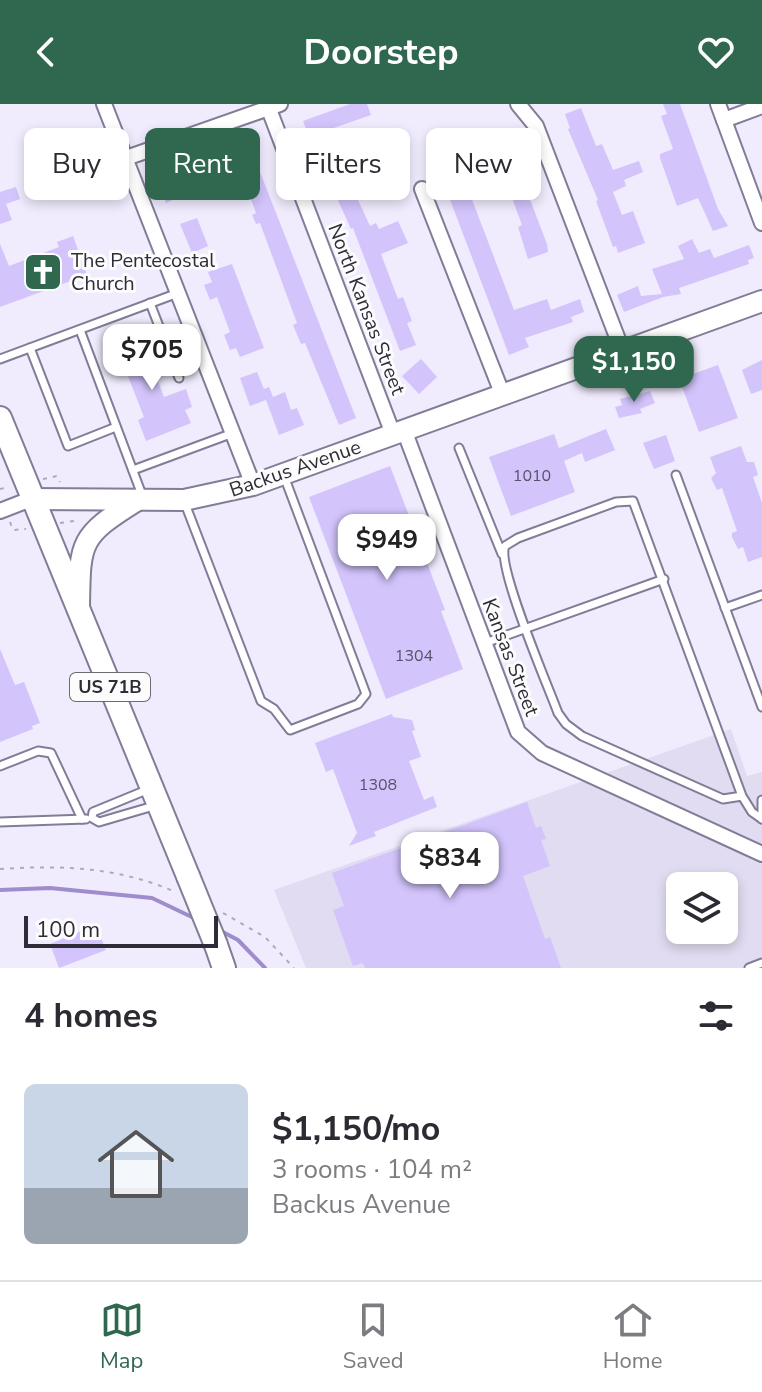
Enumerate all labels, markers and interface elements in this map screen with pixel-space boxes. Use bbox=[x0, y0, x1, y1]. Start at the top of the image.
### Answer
text: Doorstep bbox=[304, 28, 458, 77]
icon: back bbox=[24, 30, 68, 74]
icon: heart bbox=[694, 30, 738, 74]
chip: Buy bbox=[24, 128, 129, 200]
chip: Rent bbox=[145, 128, 260, 200]
chip: Filters bbox=[276, 128, 410, 200]
chip: New bbox=[426, 128, 541, 200]
street label: North Kansas Street bbox=[321, 220, 412, 399]
place label: The Pentecostal Church bbox=[71, 247, 215, 297]
church icon: The Pentecostal Church bbox=[22, 251, 64, 293]
pin: $705 bbox=[105, 324, 199, 392]
text: $705 bbox=[121, 332, 183, 367]
pin: $1,150 bbox=[569, 336, 699, 404]
text: $1,150 bbox=[592, 344, 676, 379]
street label: Backus Avenue bbox=[226, 433, 365, 504]
house number: 1010 bbox=[513, 465, 551, 487]
pin: $949 bbox=[340, 514, 434, 582]
text: $949 bbox=[356, 522, 418, 557]
street label: Kansas Street bbox=[476, 594, 546, 721]
house number: 1304 bbox=[395, 645, 434, 667]
road number: US 71B bbox=[70, 673, 150, 701]
house number: 1308 bbox=[359, 774, 397, 796]
pin: $834 bbox=[403, 832, 497, 900]
text: $834 bbox=[419, 840, 481, 875]
map controls bbox=[666, 872, 738, 944]
button: layers bbox=[666, 872, 738, 944]
scale bar bbox=[24, 912, 218, 948]
text: 100 m bbox=[36, 915, 100, 945]
text: 4 homes bbox=[24, 993, 158, 1039]
icon: filters bbox=[694, 994, 738, 1038]
text: $1,150/mo bbox=[272, 1106, 440, 1152]
icon: home bbox=[88, 1116, 184, 1212]
text: 3 rooms · 104 m² bbox=[272, 1152, 472, 1187]
text: Backus Avenue bbox=[272, 1187, 451, 1222]
tab: Map bbox=[100, 1298, 144, 1376]
tab: Saved bbox=[343, 1298, 404, 1376]
tab: Home bbox=[603, 1298, 662, 1376]

